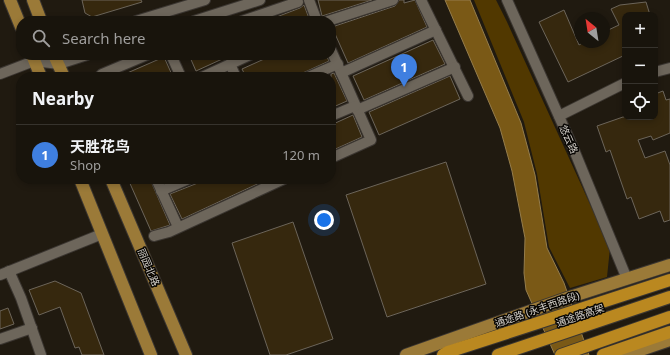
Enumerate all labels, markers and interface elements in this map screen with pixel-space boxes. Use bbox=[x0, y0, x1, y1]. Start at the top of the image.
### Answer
north arrow bbox=[574, 12, 610, 48]
map controls bbox=[622, 12, 658, 120]
button: + bbox=[622, 12, 658, 48]
search box bbox=[16, 16, 336, 60]
icon: search bbox=[30, 27, 52, 49]
text: Search here bbox=[62, 28, 145, 48]
button: − bbox=[622, 48, 658, 84]
pin: 1 bbox=[391, 54, 417, 87]
button: locate bbox=[622, 84, 658, 120]
text: Nearby bbox=[32, 87, 94, 110]
street label: 悠云路 bbox=[557, 122, 581, 156]
text: 天胜花鸟 bbox=[70, 136, 130, 156]
text: 1 bbox=[41, 146, 49, 164]
text: 120 m bbox=[282, 146, 320, 164]
text: Shop bbox=[70, 156, 101, 174]
your location bbox=[314, 210, 334, 230]
street label: 丽园北路 bbox=[135, 246, 163, 288]
street label: 通途路 (永丰西路段) bbox=[493, 288, 581, 330]
street label: 通途路高架 bbox=[554, 300, 606, 330]

